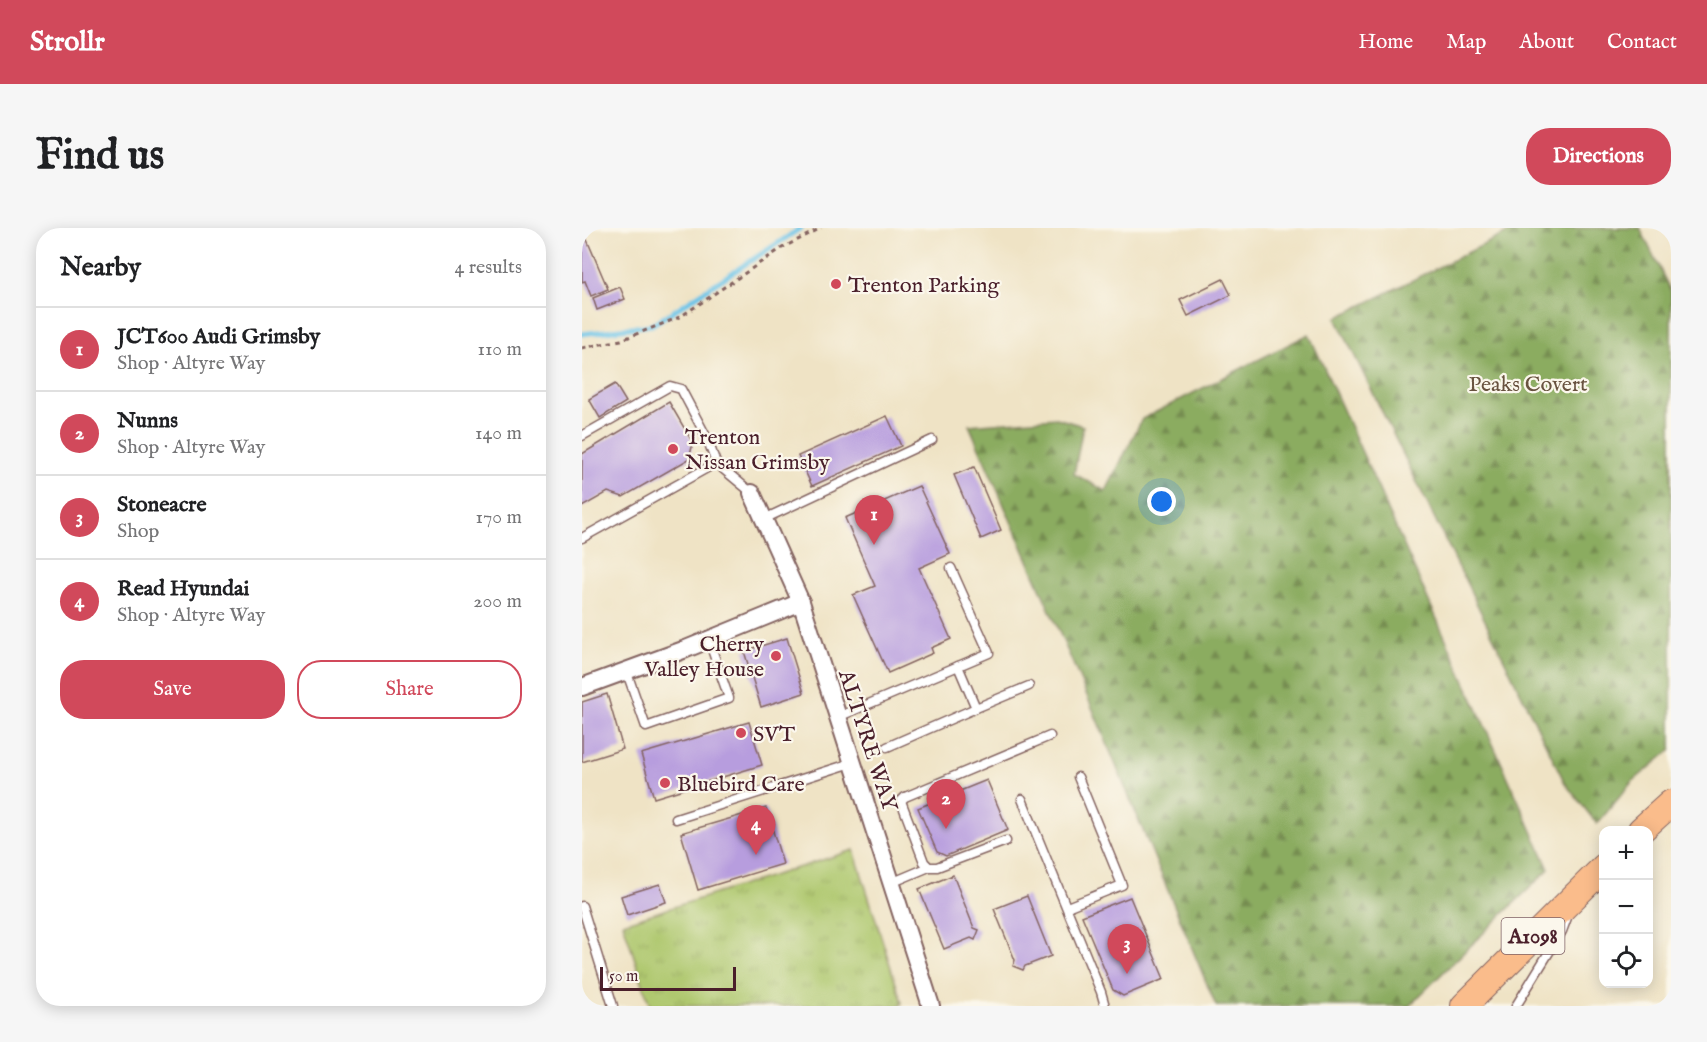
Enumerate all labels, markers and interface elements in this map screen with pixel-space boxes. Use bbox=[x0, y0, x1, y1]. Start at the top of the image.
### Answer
text: Strollr bbox=[30, 25, 105, 60]
text: Home bbox=[1358, 29, 1413, 56]
text: Map bbox=[1446, 29, 1486, 56]
text: About bbox=[1519, 29, 1574, 56]
text: Contact bbox=[1607, 29, 1677, 56]
button: Directions bbox=[1526, 128, 1671, 185]
text: Find us bbox=[36, 130, 164, 183]
text: Nearby bbox=[60, 251, 141, 284]
text: 4 results bbox=[455, 255, 522, 280]
place label: Trenton Parking bbox=[848, 272, 1000, 300]
marker: Trenton Parking bbox=[829, 277, 843, 291]
text: JCT600 Audi Grimsby bbox=[117, 323, 320, 351]
text: 1 bbox=[76, 337, 83, 362]
text: 110 m bbox=[478, 337, 522, 362]
text: Shop · Altyre Way bbox=[117, 351, 265, 376]
park label: Peaks Covert bbox=[1468, 371, 1588, 399]
text: Nunns bbox=[117, 407, 178, 435]
text: 2 bbox=[75, 421, 84, 446]
text: 140 m bbox=[475, 421, 522, 446]
place label: Trenton Nissan Grimsby bbox=[685, 424, 830, 477]
text: Shop · Altyre Way bbox=[117, 435, 265, 460]
marker: Trenton Nissan Grimsby bbox=[666, 442, 680, 456]
your location bbox=[1147, 487, 1176, 516]
text: Stoneacre bbox=[117, 491, 207, 519]
pin: 1 bbox=[854, 496, 894, 545]
text: 3 bbox=[76, 505, 83, 530]
text: 170 m bbox=[476, 505, 522, 530]
text: Shop bbox=[117, 519, 159, 544]
text: Read Hyundai bbox=[117, 575, 249, 603]
text: 4 bbox=[75, 589, 84, 614]
text: 200 m bbox=[473, 589, 522, 614]
text: Shop · Altyre Way bbox=[117, 603, 265, 628]
place label: Cherry Valley House bbox=[643, 631, 764, 684]
marker: Cherry Valley House bbox=[769, 649, 783, 663]
button: Save bbox=[60, 660, 285, 719]
button: Share bbox=[297, 660, 522, 719]
street label: ALTYRE WAY bbox=[831, 665, 903, 816]
place label: SVT bbox=[753, 721, 795, 749]
marker: SVT bbox=[734, 726, 748, 740]
place label: Bluebird Care bbox=[677, 771, 805, 799]
marker: Bluebird Care bbox=[658, 776, 672, 790]
pin: 2 bbox=[926, 780, 966, 829]
pin: 4 bbox=[736, 806, 776, 855]
map controls bbox=[1599, 826, 1653, 988]
button: + bbox=[1599, 826, 1653, 880]
button: − bbox=[1599, 880, 1653, 934]
road number: A1098 bbox=[1502, 918, 1564, 954]
pin: 3 bbox=[1108, 924, 1146, 974]
button: locate bbox=[1599, 934, 1653, 988]
scale bar bbox=[600, 964, 736, 992]
text: 50 m bbox=[609, 967, 638, 987]

